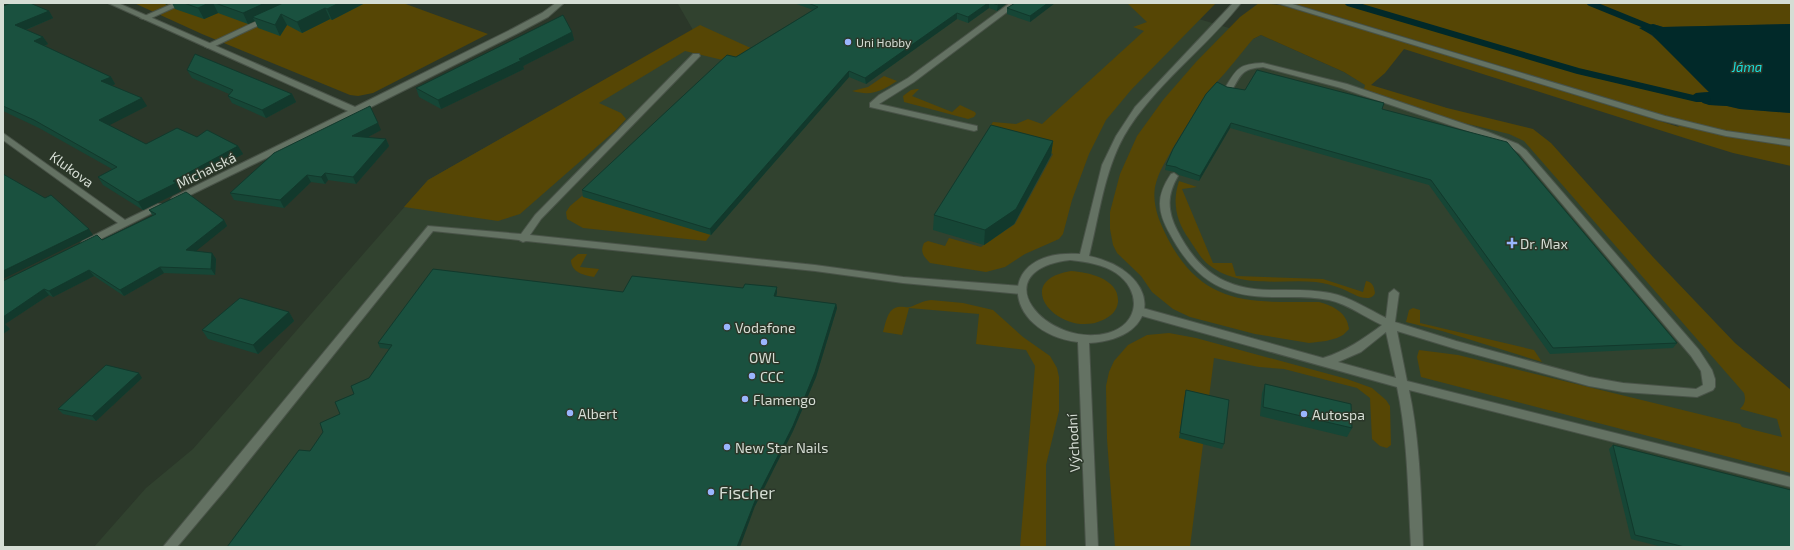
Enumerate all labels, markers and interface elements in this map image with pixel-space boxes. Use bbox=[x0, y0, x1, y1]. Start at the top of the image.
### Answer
place label: Uni Hobby bbox=[856, 35, 912, 49]
marker: Uni Hobby bbox=[843, 37, 853, 47]
water label: Jáma bbox=[1731, 59, 1762, 75]
street label: Klukova bbox=[47, 147, 97, 191]
street label: Michalská bbox=[173, 148, 239, 192]
place label: Dr. Max bbox=[1520, 235, 1568, 252]
marker: Dr. Max bbox=[1507, 238, 1517, 248]
place label: Vodafone bbox=[735, 319, 795, 336]
marker: Vodafone bbox=[722, 322, 732, 332]
marker: OWL bbox=[759, 337, 769, 347]
place label: OWL bbox=[749, 349, 779, 366]
place label: CCC bbox=[760, 368, 784, 385]
marker: CCC bbox=[747, 371, 757, 381]
place label: Flamengo bbox=[753, 391, 816, 408]
marker: Flamengo bbox=[740, 394, 750, 404]
place label: Albert bbox=[578, 405, 617, 422]
place label: Autospa bbox=[1312, 406, 1365, 423]
marker: Albert bbox=[565, 408, 575, 418]
marker: Autospa bbox=[1299, 409, 1309, 419]
street label: Východní bbox=[1063, 413, 1083, 473]
place label: New Star Nails bbox=[735, 439, 828, 456]
marker: New Star Nails bbox=[722, 442, 732, 452]
place label: Fischer bbox=[719, 482, 775, 502]
marker: Fischer bbox=[706, 487, 716, 497]

